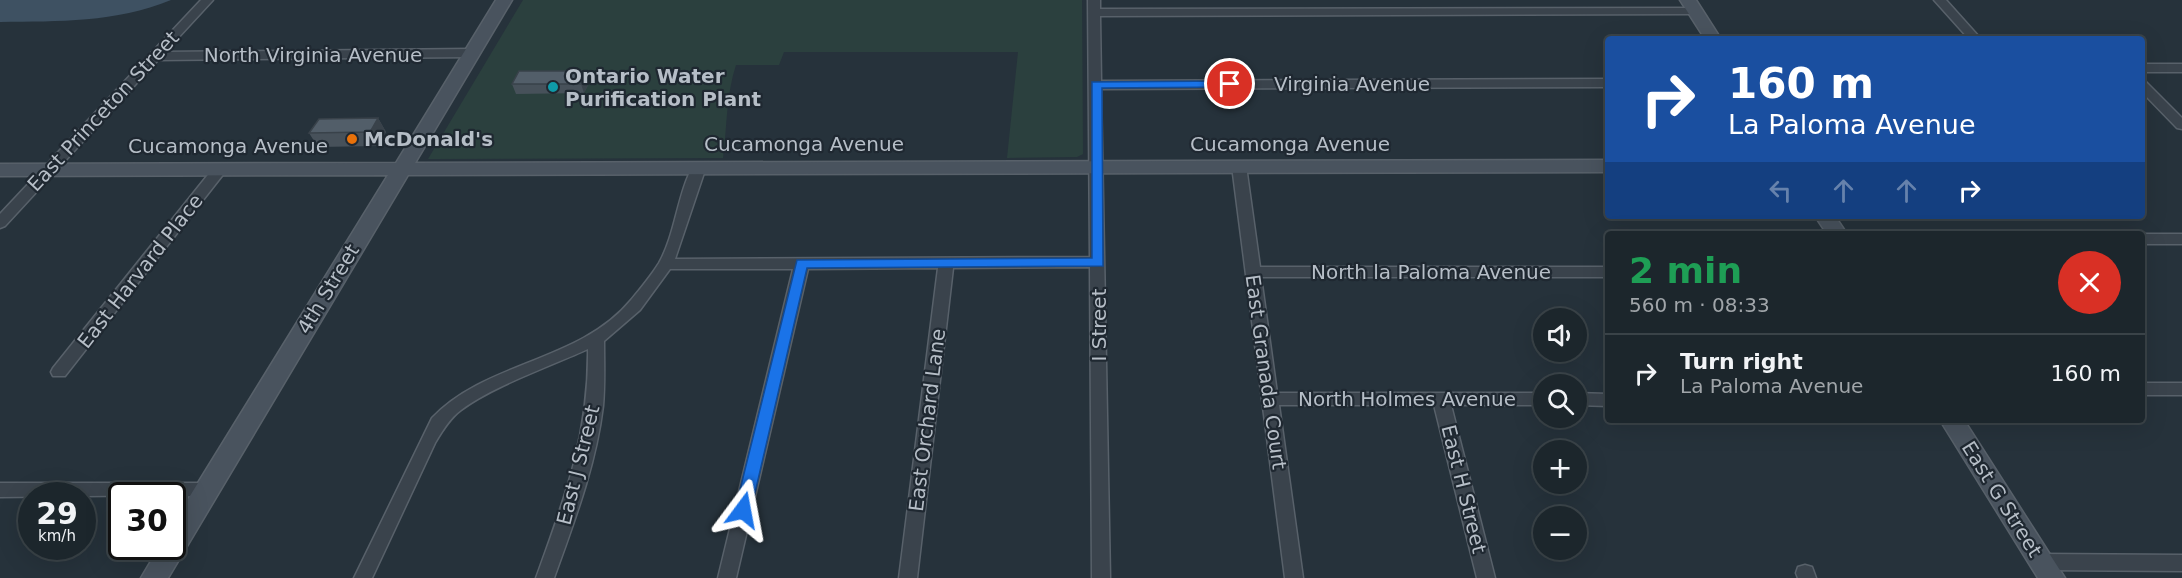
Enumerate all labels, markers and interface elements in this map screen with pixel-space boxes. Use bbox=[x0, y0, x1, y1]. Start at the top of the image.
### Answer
street label: East Princeton Street bbox=[22, 26, 184, 196]
street label: North Virginia Avenue bbox=[204, 43, 422, 67]
pin bbox=[1204, 58, 1255, 109]
text: 160 m bbox=[1728, 59, 1874, 108]
icon: right bbox=[1629, 60, 1707, 138]
place label: Ontario Water Purification Plant bbox=[565, 64, 761, 111]
icon: arrive bbox=[1213, 67, 1246, 100]
street label: Virginia Avenue bbox=[1274, 72, 1430, 96]
marker: Ontario Water Purification Plant bbox=[546, 80, 560, 94]
text: La Paloma Avenue bbox=[1728, 109, 1976, 140]
place label: McDonald's bbox=[364, 127, 493, 151]
marker: McDonald's bbox=[345, 132, 359, 146]
street label: Cucamonga Avenue bbox=[704, 132, 904, 156]
street label: Cucamonga Avenue bbox=[1190, 132, 1390, 156]
street label: Cucamonga Avenue bbox=[128, 134, 328, 158]
icon: left bbox=[1764, 174, 1797, 207]
icon: ahead bbox=[1827, 174, 1860, 207]
icon: ahead bbox=[1890, 174, 1923, 207]
icon: right bbox=[1953, 174, 1986, 207]
street label: East Harvard Place bbox=[72, 189, 208, 353]
street label: 4th Street bbox=[292, 240, 364, 338]
text: 2 min bbox=[1629, 250, 1742, 291]
button: close bbox=[2058, 251, 2121, 314]
street label: North la Paloma Avenue bbox=[1311, 260, 1551, 284]
street label: East Granada Court bbox=[1240, 273, 1292, 471]
street label: I Street bbox=[1087, 288, 1111, 362]
text: 560 m · 08:33 bbox=[1629, 293, 1770, 317]
map controls bbox=[1533, 308, 1587, 560]
button: sound bbox=[1533, 308, 1587, 362]
street label: East Orchard Lane bbox=[904, 327, 950, 513]
text: Turn right bbox=[1680, 349, 1803, 374]
icon: right bbox=[1629, 357, 1662, 390]
text: 160 m bbox=[2051, 361, 2121, 386]
button: search bbox=[1533, 374, 1587, 428]
text: La Paloma Avenue bbox=[1680, 374, 1863, 398]
street label: North Holmes Avenue bbox=[1298, 387, 1516, 411]
street label: East J Street bbox=[552, 402, 605, 527]
street label: East H Street bbox=[1436, 422, 1492, 556]
street label: East G Street bbox=[1957, 437, 2047, 562]
button: + bbox=[1533, 440, 1587, 494]
position arrow bbox=[711, 478, 775, 542]
speed limit sign: 30 bbox=[108, 482, 186, 560]
text: 29 bbox=[36, 496, 78, 531]
button: − bbox=[1533, 506, 1587, 560]
text: km/h bbox=[38, 527, 76, 545]

